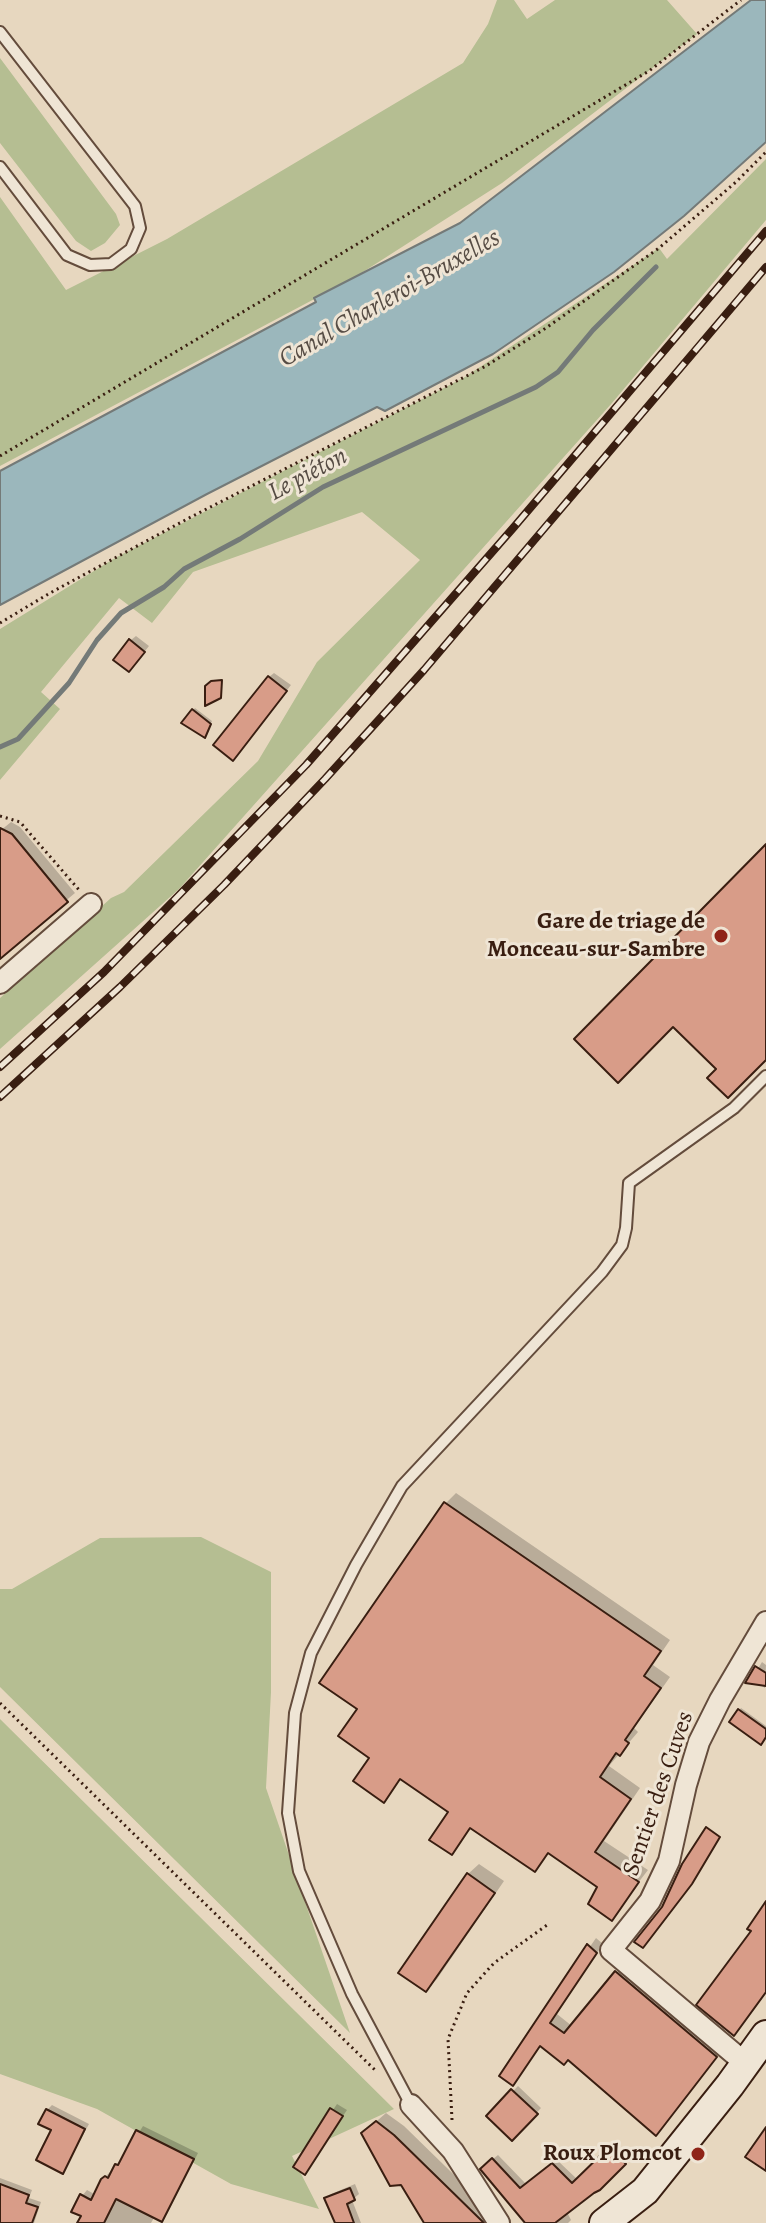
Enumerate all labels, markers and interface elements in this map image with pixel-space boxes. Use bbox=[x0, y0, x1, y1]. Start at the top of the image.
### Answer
water label: Canal Charleroi-Bruxelles bbox=[274, 223, 506, 375]
water label: Le piéton bbox=[263, 441, 353, 509]
place label: Gare de triage de Monceau-sur-Sambre bbox=[487, 908, 705, 964]
marker: Gare de triage de Monceau-sur-Sambre bbox=[712, 927, 730, 945]
street label: Sentier des Cuves bbox=[617, 1708, 701, 1880]
place label: Roux Plomcot bbox=[543, 2140, 682, 2168]
marker: Roux Plomcot bbox=[689, 2145, 707, 2163]

